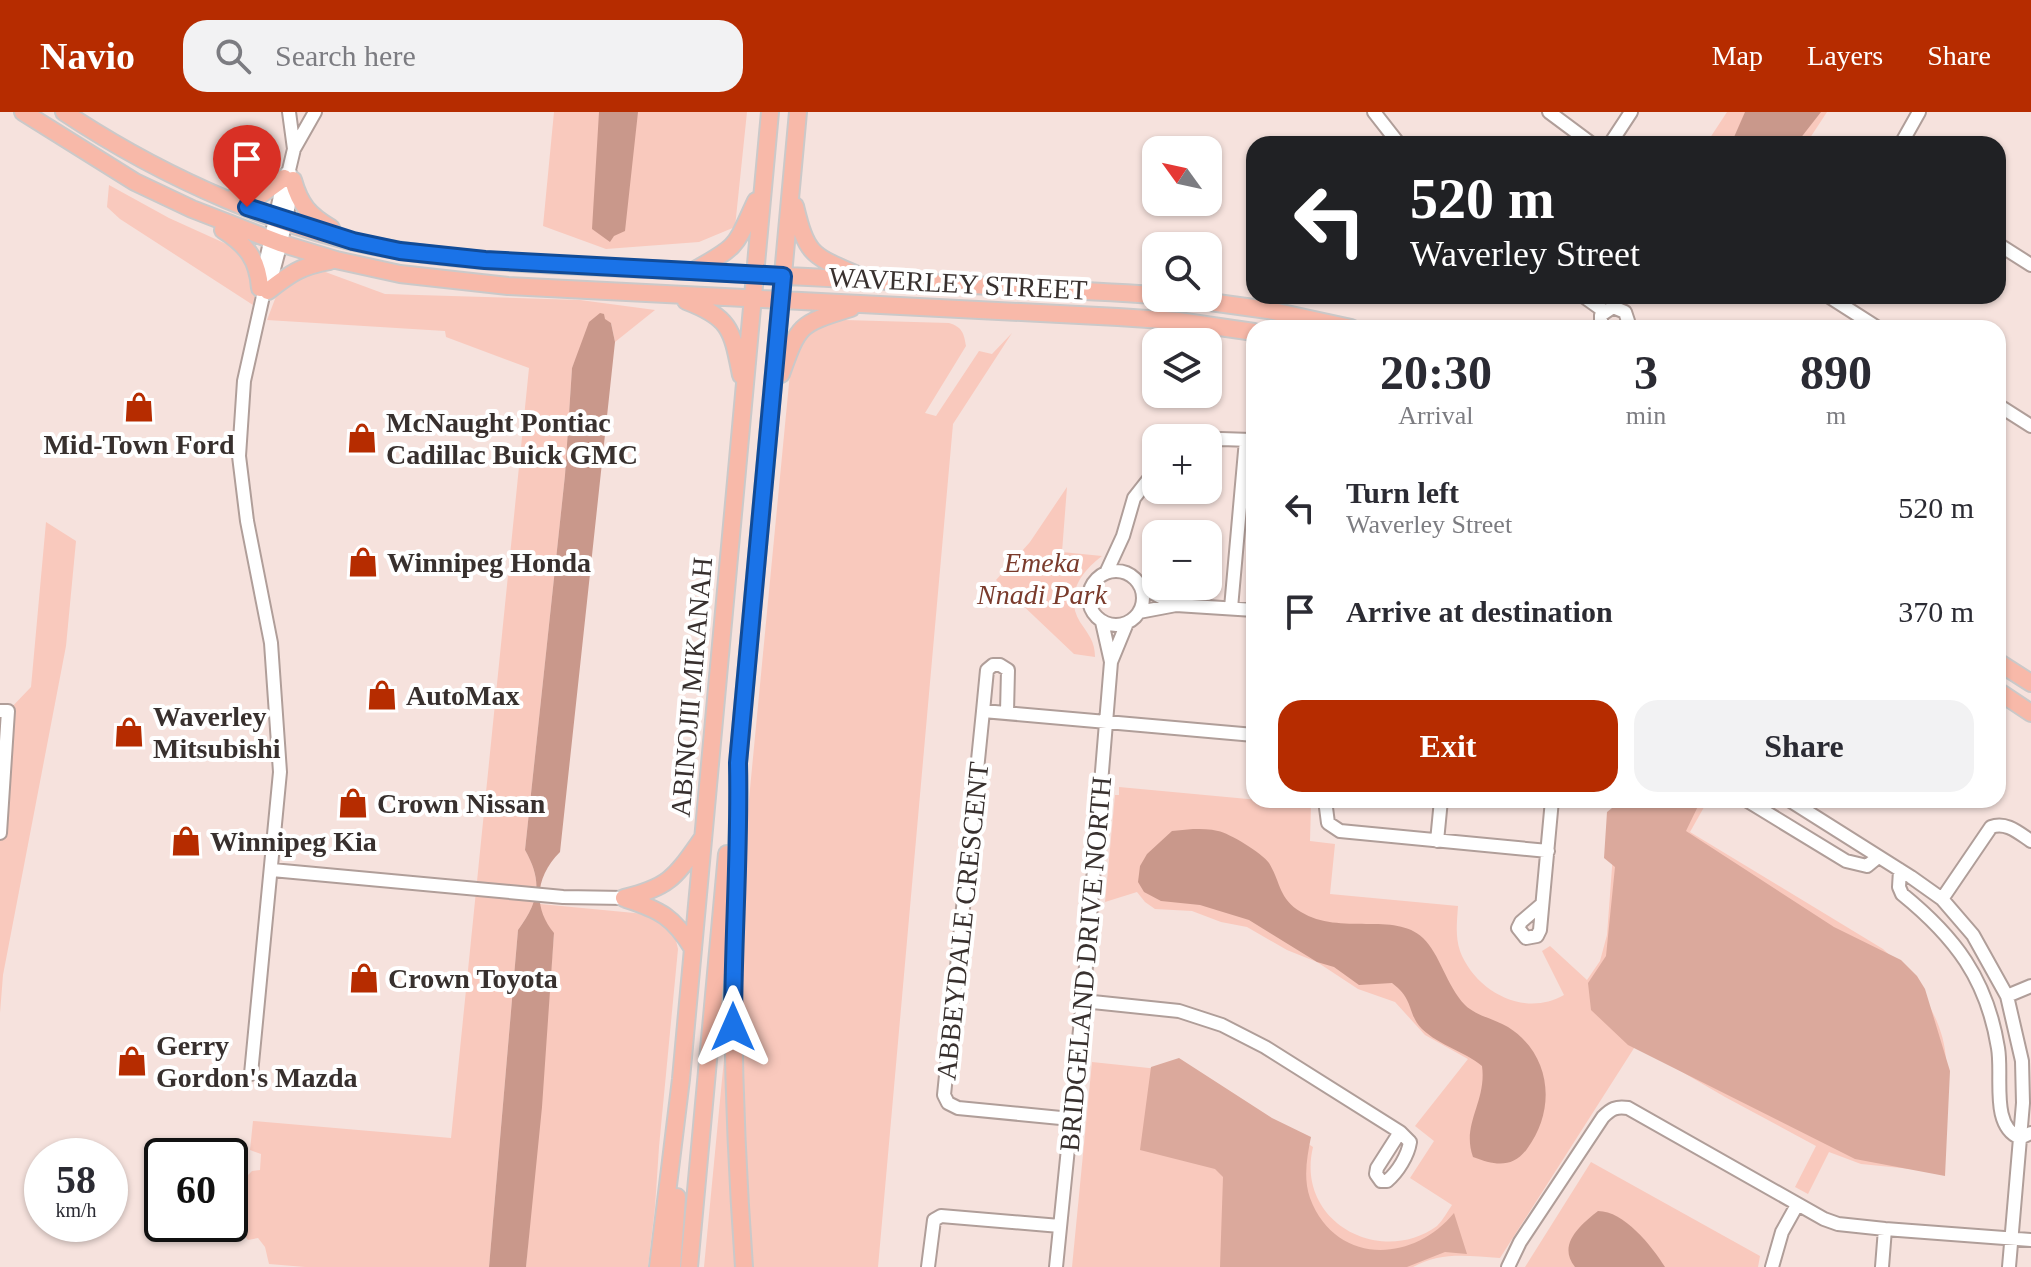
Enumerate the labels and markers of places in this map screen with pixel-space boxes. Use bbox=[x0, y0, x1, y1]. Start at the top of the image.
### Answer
pin bbox=[213, 125, 281, 207]
shop icon: Mid-Town Ford bbox=[122, 390, 156, 424]
place label: McNaught Pontiac Cadillac Buick GMC bbox=[386, 407, 638, 470]
shop icon: McNaught Pontiac Cadillac Buick GMC bbox=[345, 421, 379, 455]
place label: Mid-Town Ford bbox=[43, 429, 235, 460]
shop icon: Winnipeg Honda bbox=[346, 545, 380, 579]
place label: Winnipeg Honda bbox=[387, 547, 591, 578]
shop icon: AutoMax bbox=[365, 678, 399, 712]
place label: AutoMax bbox=[406, 680, 520, 711]
place label: Waverley Mitsubishi bbox=[153, 701, 281, 764]
shop icon: Waverley Mitsubishi bbox=[112, 715, 146, 749]
shop icon: Crown Nissan bbox=[336, 786, 370, 820]
place label: Crown Nissan bbox=[377, 788, 546, 819]
shop icon: Winnipeg Kia bbox=[169, 824, 203, 858]
place label: Winnipeg Kia bbox=[210, 826, 377, 857]
shop icon: Crown Toyota bbox=[347, 961, 381, 995]
place label: Crown Toyota bbox=[388, 963, 558, 994]
place label: Gerry Gordon's Mazda bbox=[156, 1030, 357, 1093]
shop icon: Gerry Gordon's Mazda bbox=[115, 1044, 149, 1078]

